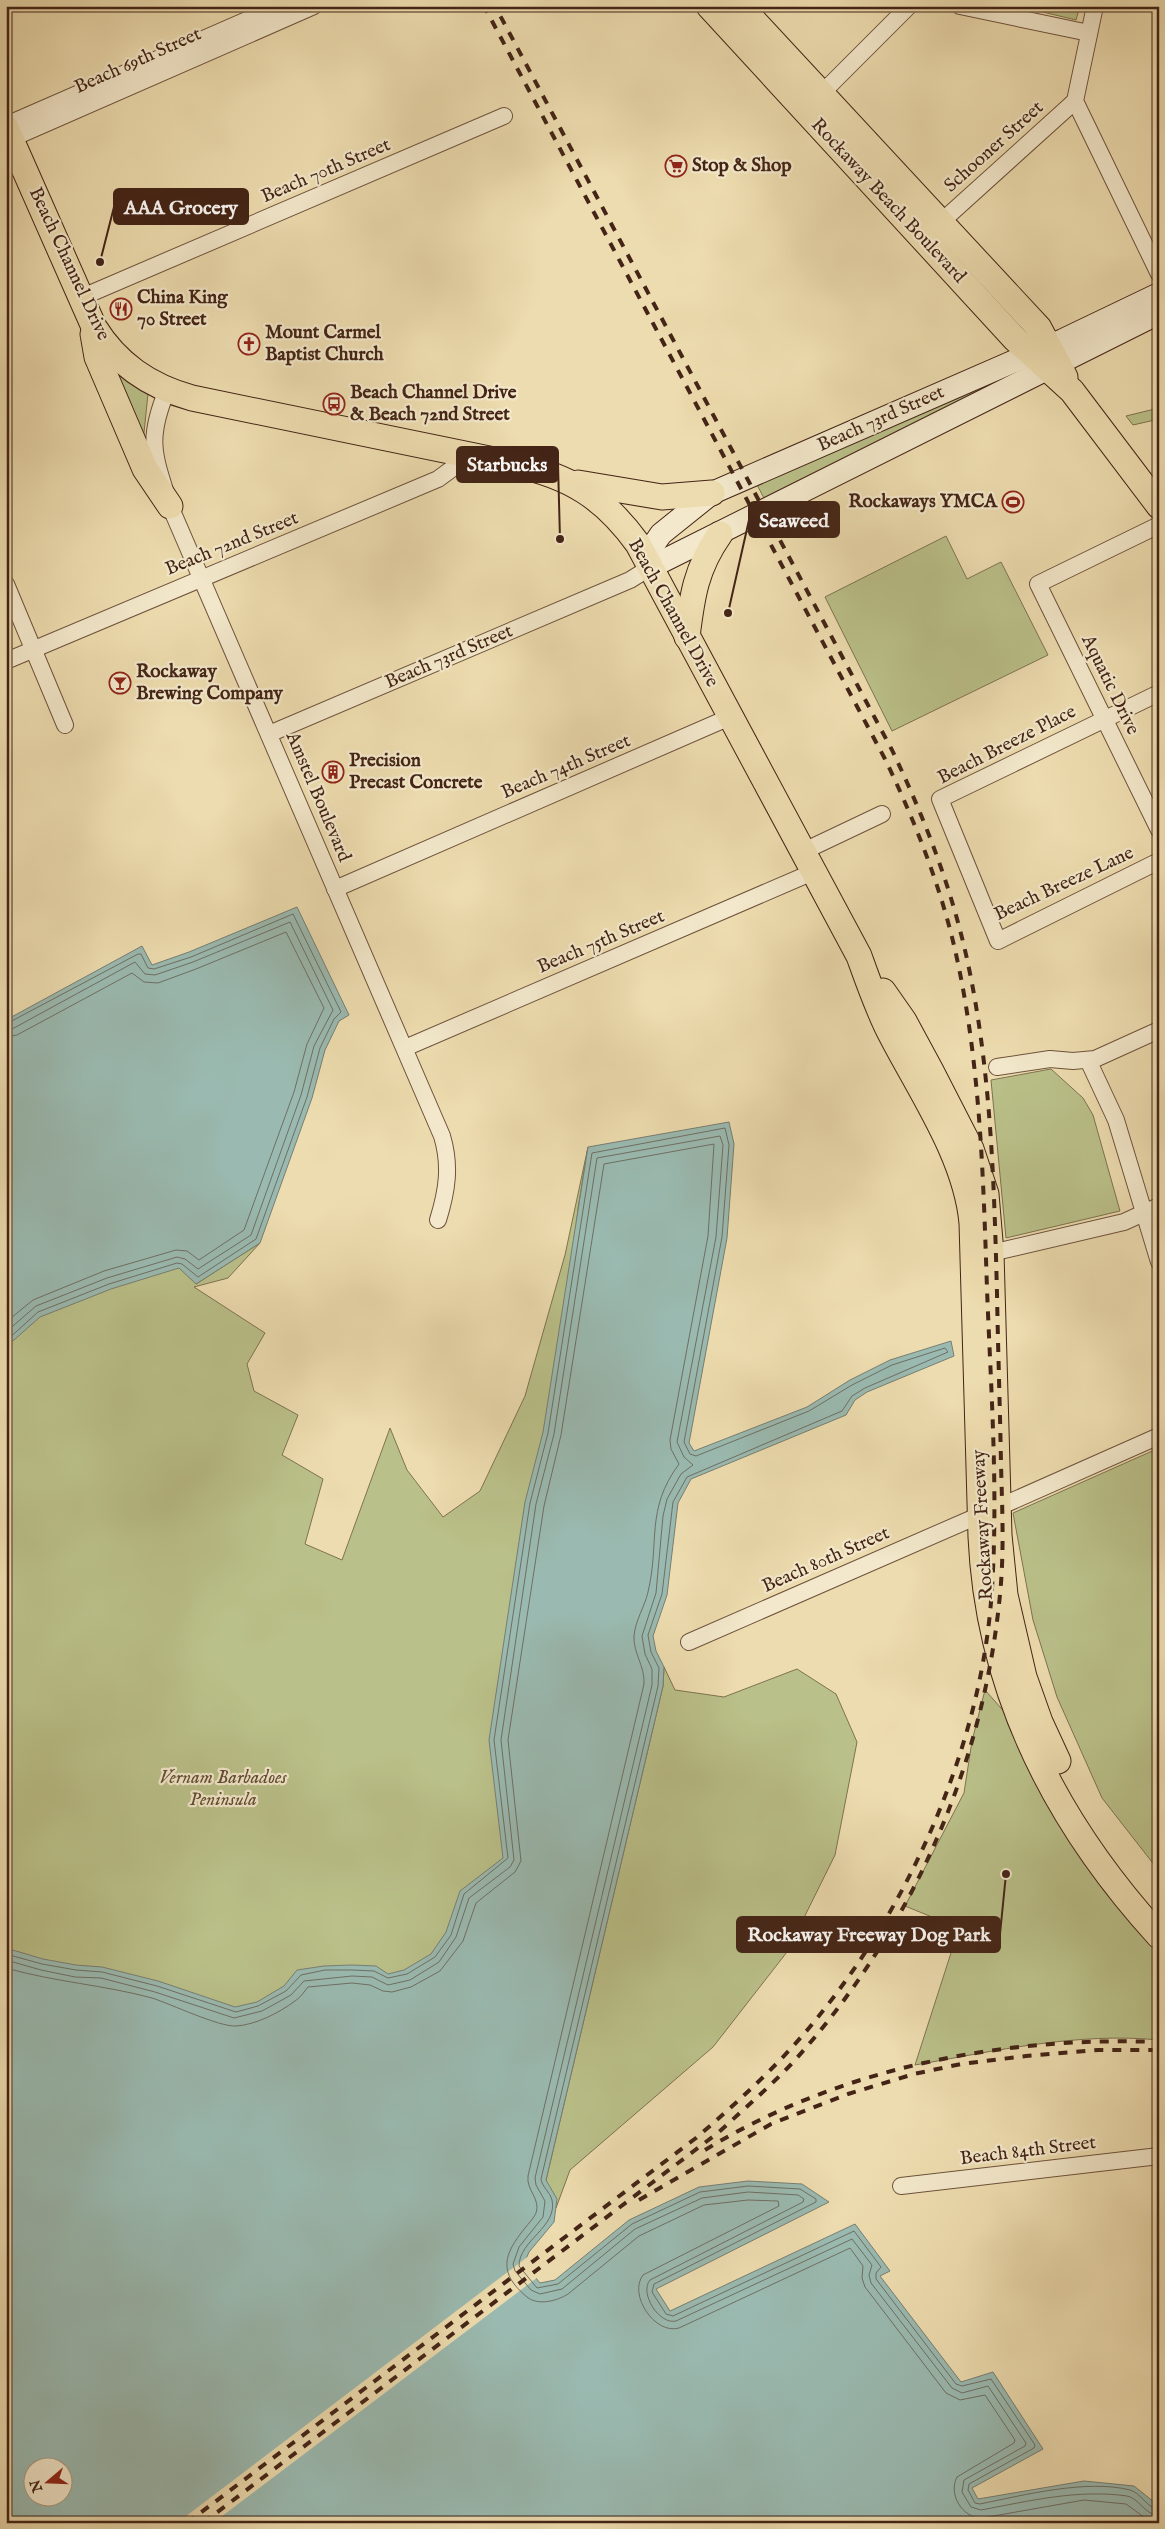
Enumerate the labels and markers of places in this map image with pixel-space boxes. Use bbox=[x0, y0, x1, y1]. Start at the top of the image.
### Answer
supermarket icon: Stop & Shop bbox=[664, 154, 688, 178]
place label: Stop & Shop bbox=[692, 154, 792, 178]
callout: AAA Grocery bbox=[114, 189, 248, 224]
place label: China King 70 Street bbox=[137, 286, 228, 332]
restaurant icon: China King 70 Street bbox=[109, 297, 133, 321]
place label: Mount Carmel Baptist Church bbox=[265, 321, 385, 367]
church icon: Mount Carmel Baptist Church bbox=[237, 332, 261, 356]
place label: Beach Channel Drive & Beach 72nd Street bbox=[350, 381, 517, 427]
bus stop icon: Beach Channel Drive & Beach 72nd Street bbox=[322, 392, 346, 416]
callout: Starbucks bbox=[457, 447, 558, 482]
place label: Rockaways YMCA bbox=[848, 490, 998, 514]
sports icon: Rockaways YMCA bbox=[1001, 490, 1025, 514]
callout: Seaweed bbox=[749, 502, 839, 537]
place label: Rockaway Brewing Company bbox=[136, 660, 283, 706]
bar icon: Rockaway Brewing Company bbox=[108, 671, 132, 695]
place label: Precision Precast Concrete bbox=[349, 749, 483, 795]
building icon: Precision Precast Concrete bbox=[321, 760, 345, 784]
callout: Rockaway Freeway Dog Park bbox=[737, 1917, 1000, 1952]

